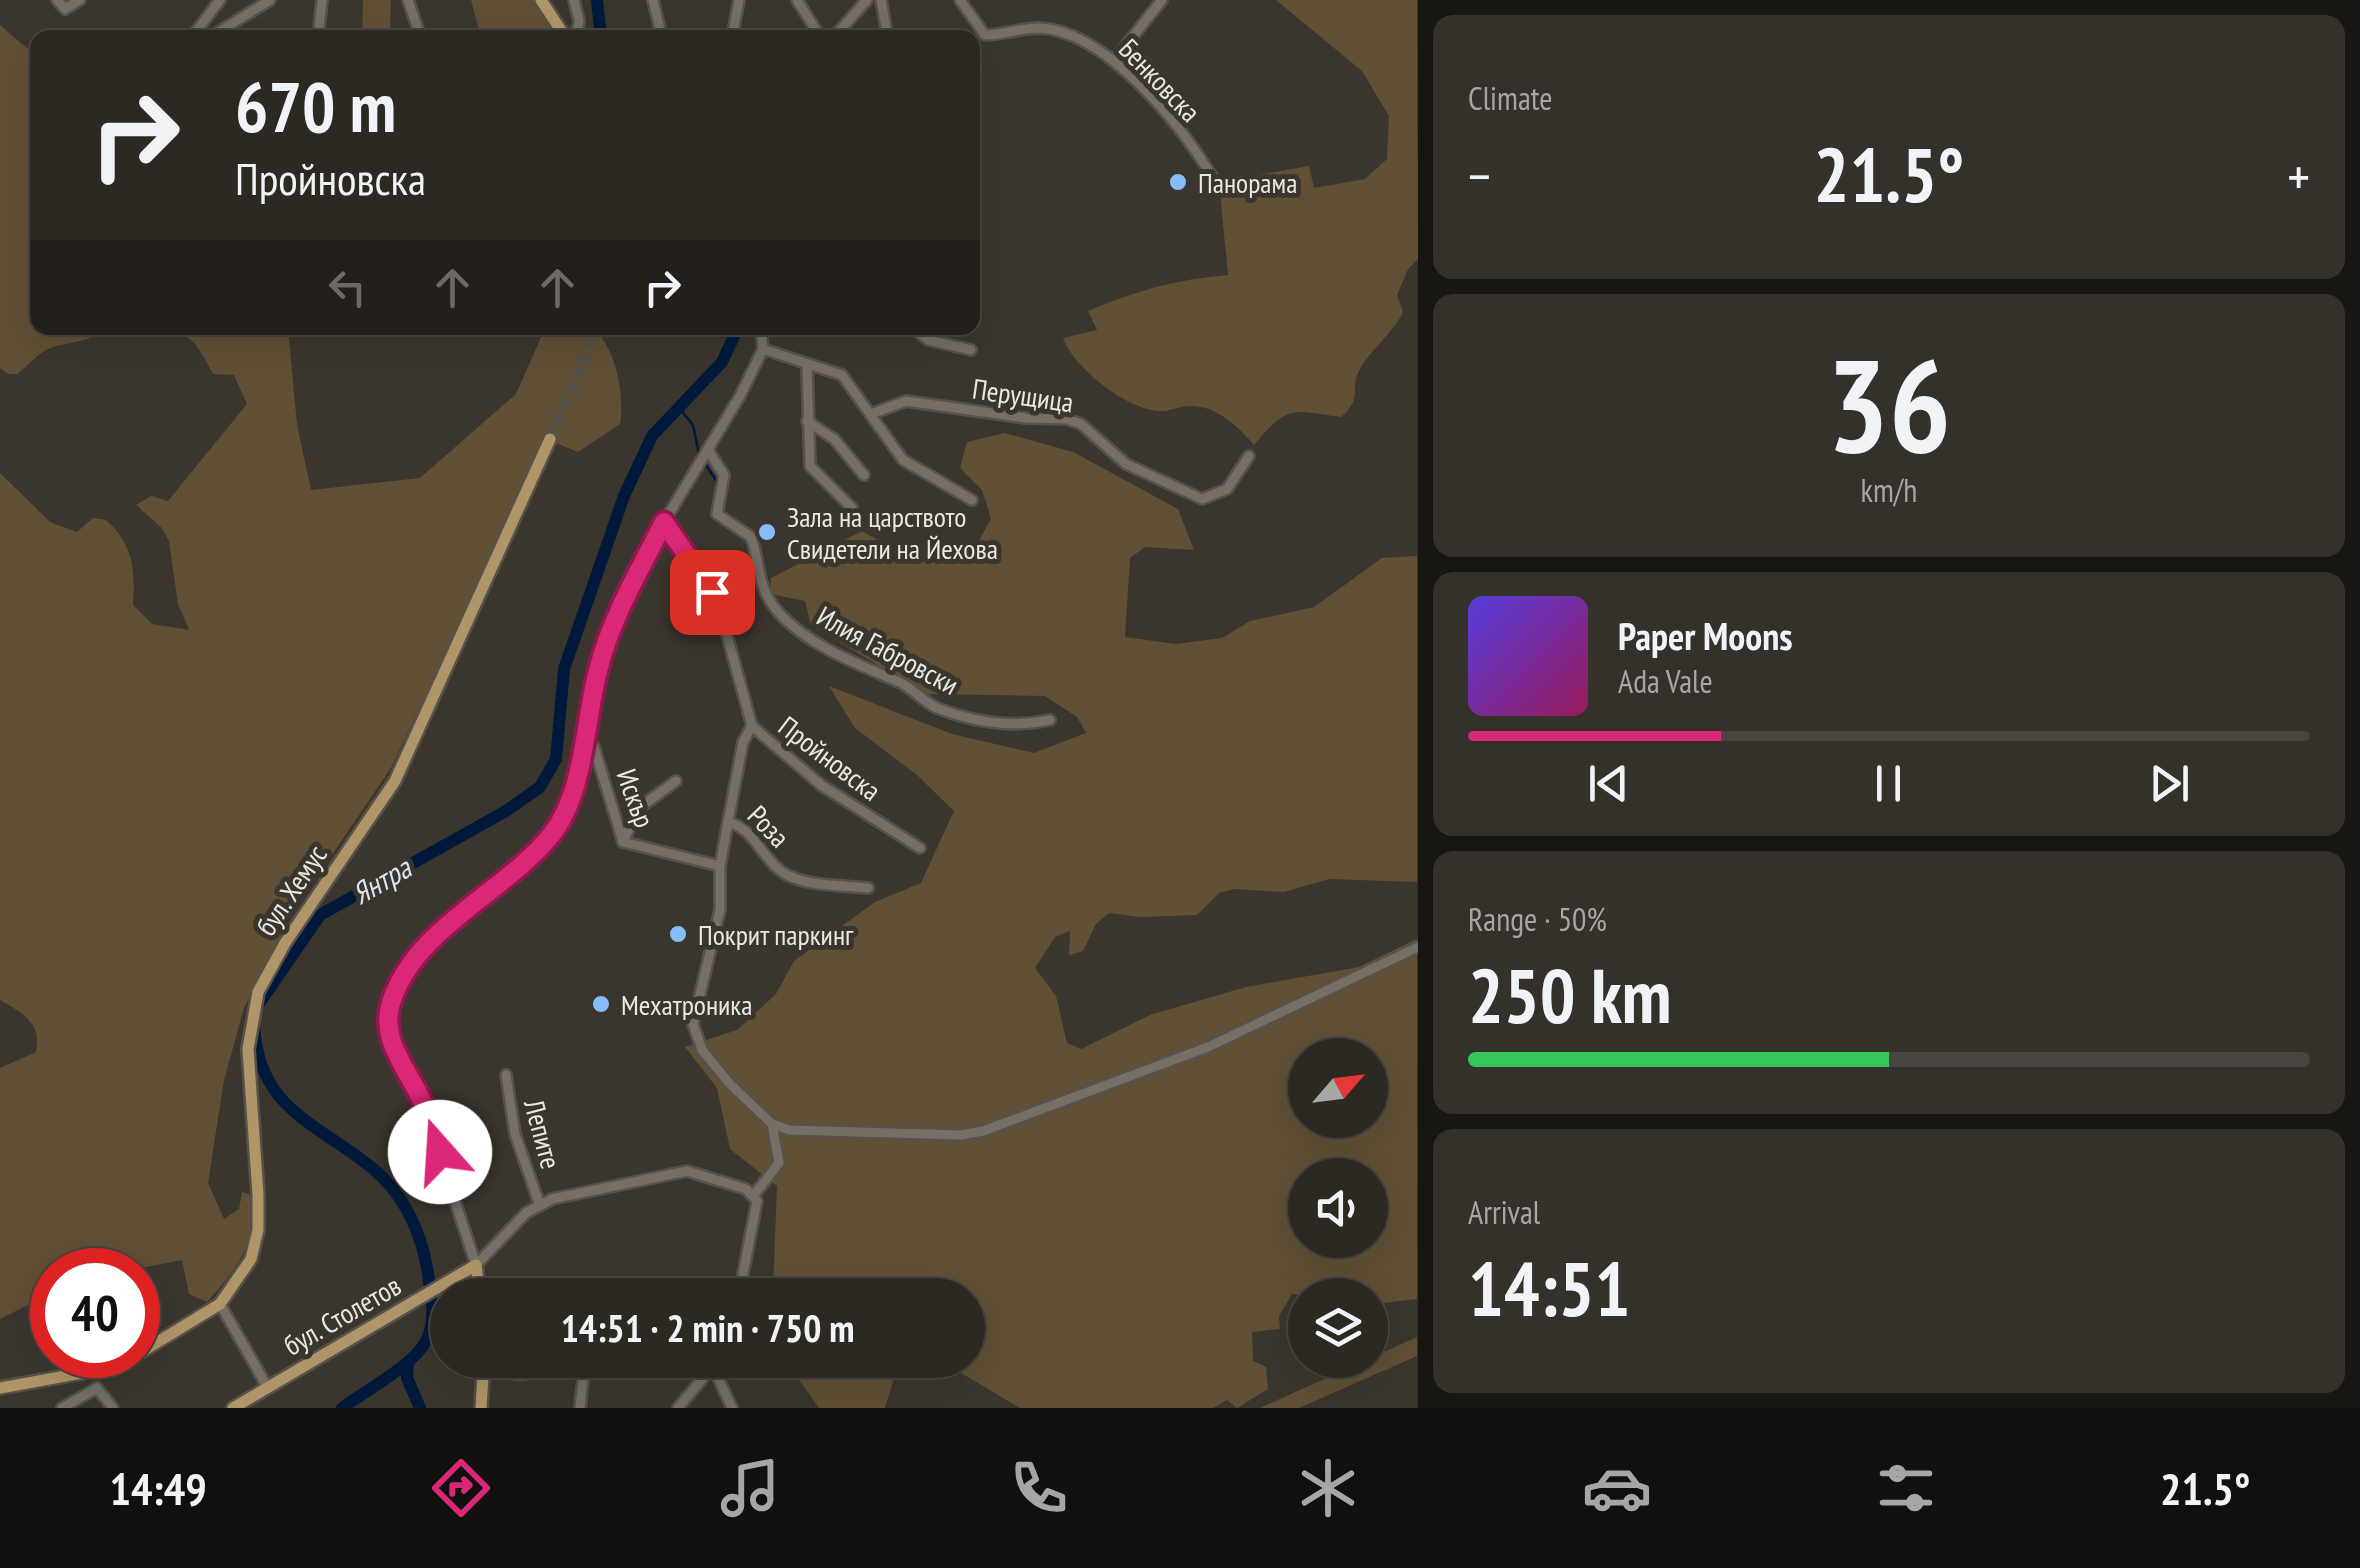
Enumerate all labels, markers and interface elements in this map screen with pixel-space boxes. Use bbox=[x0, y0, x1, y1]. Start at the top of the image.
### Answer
street label: Бенковска bbox=[1111, 30, 1209, 130]
text: 670 m bbox=[235, 61, 396, 151]
icon: right bbox=[70, 70, 200, 200]
text: Climate bbox=[1468, 77, 1552, 119]
text: 21.5° bbox=[1814, 126, 1964, 223]
text: − bbox=[1468, 140, 1491, 211]
text: + bbox=[2287, 140, 2310, 211]
text: Пройновска bbox=[235, 149, 426, 207]
place label: Панорама bbox=[1198, 164, 1297, 201]
marker: Панорама bbox=[1167, 171, 1189, 193]
icon: left bbox=[320, 260, 375, 315]
icon: ahead bbox=[425, 260, 480, 315]
icon: ahead bbox=[530, 260, 585, 315]
icon: right bbox=[635, 260, 690, 315]
text: 36 bbox=[1827, 320, 1951, 488]
street label: Перущица bbox=[970, 370, 1076, 420]
text: km/h bbox=[1861, 469, 1917, 511]
place label: Зала на царството Свидетели на Йехова bbox=[787, 498, 998, 567]
marker: Зала на царството Свидетели на Йехова bbox=[756, 521, 778, 543]
pin bbox=[670, 550, 755, 635]
icon: arrive bbox=[685, 565, 740, 620]
street label: Илия Габровски bbox=[811, 597, 965, 703]
text: Paper Moons bbox=[1618, 611, 1793, 660]
text: Ada Vale bbox=[1618, 660, 1713, 702]
street label: Пройновска bbox=[771, 707, 889, 809]
icon: previous bbox=[1581, 756, 1636, 811]
icon: pause bbox=[1861, 756, 1916, 811]
icon: next bbox=[2142, 756, 2197, 811]
street label: Искър bbox=[608, 764, 664, 832]
street label: Роза bbox=[740, 797, 798, 855]
street label: бул. Хемус bbox=[247, 838, 335, 942]
water label: Янтра bbox=[345, 847, 419, 912]
text: Range · 50% bbox=[1468, 898, 1607, 940]
place label: Покрит паркинг bbox=[698, 916, 854, 953]
marker: Покрит паркинг bbox=[667, 923, 689, 945]
text: 250 km bbox=[1468, 947, 1672, 1044]
place label: Мехатроника bbox=[621, 986, 752, 1023]
marker: Мехатроника bbox=[590, 993, 612, 1015]
north arrow bbox=[1288, 1038, 1388, 1138]
map controls bbox=[1288, 1038, 1388, 1378]
street label: Лепите bbox=[516, 1094, 570, 1173]
position arrow bbox=[388, 1100, 492, 1204]
button: sound bbox=[1288, 1158, 1388, 1258]
text: Arrival bbox=[1468, 1191, 1540, 1233]
text: 14:51 bbox=[1468, 1240, 1630, 1337]
speed limit sign: 40 bbox=[30, 1248, 160, 1378]
street label: бул. Столетов bbox=[277, 1267, 407, 1363]
button: layers bbox=[1288, 1278, 1388, 1378]
text: 14:51 · 2 min · 750 m bbox=[561, 1303, 854, 1352]
icon: directions bbox=[426, 1453, 496, 1523]
icon: music bbox=[715, 1453, 785, 1523]
icon: phone bbox=[1004, 1453, 1074, 1523]
icon: climate bbox=[1293, 1453, 1363, 1523]
icon: car bbox=[1582, 1453, 1652, 1523]
icon: filters bbox=[1871, 1453, 1941, 1523]
text: 14:49 bbox=[110, 1459, 207, 1517]
text: 21.5° bbox=[2160, 1459, 2250, 1517]

